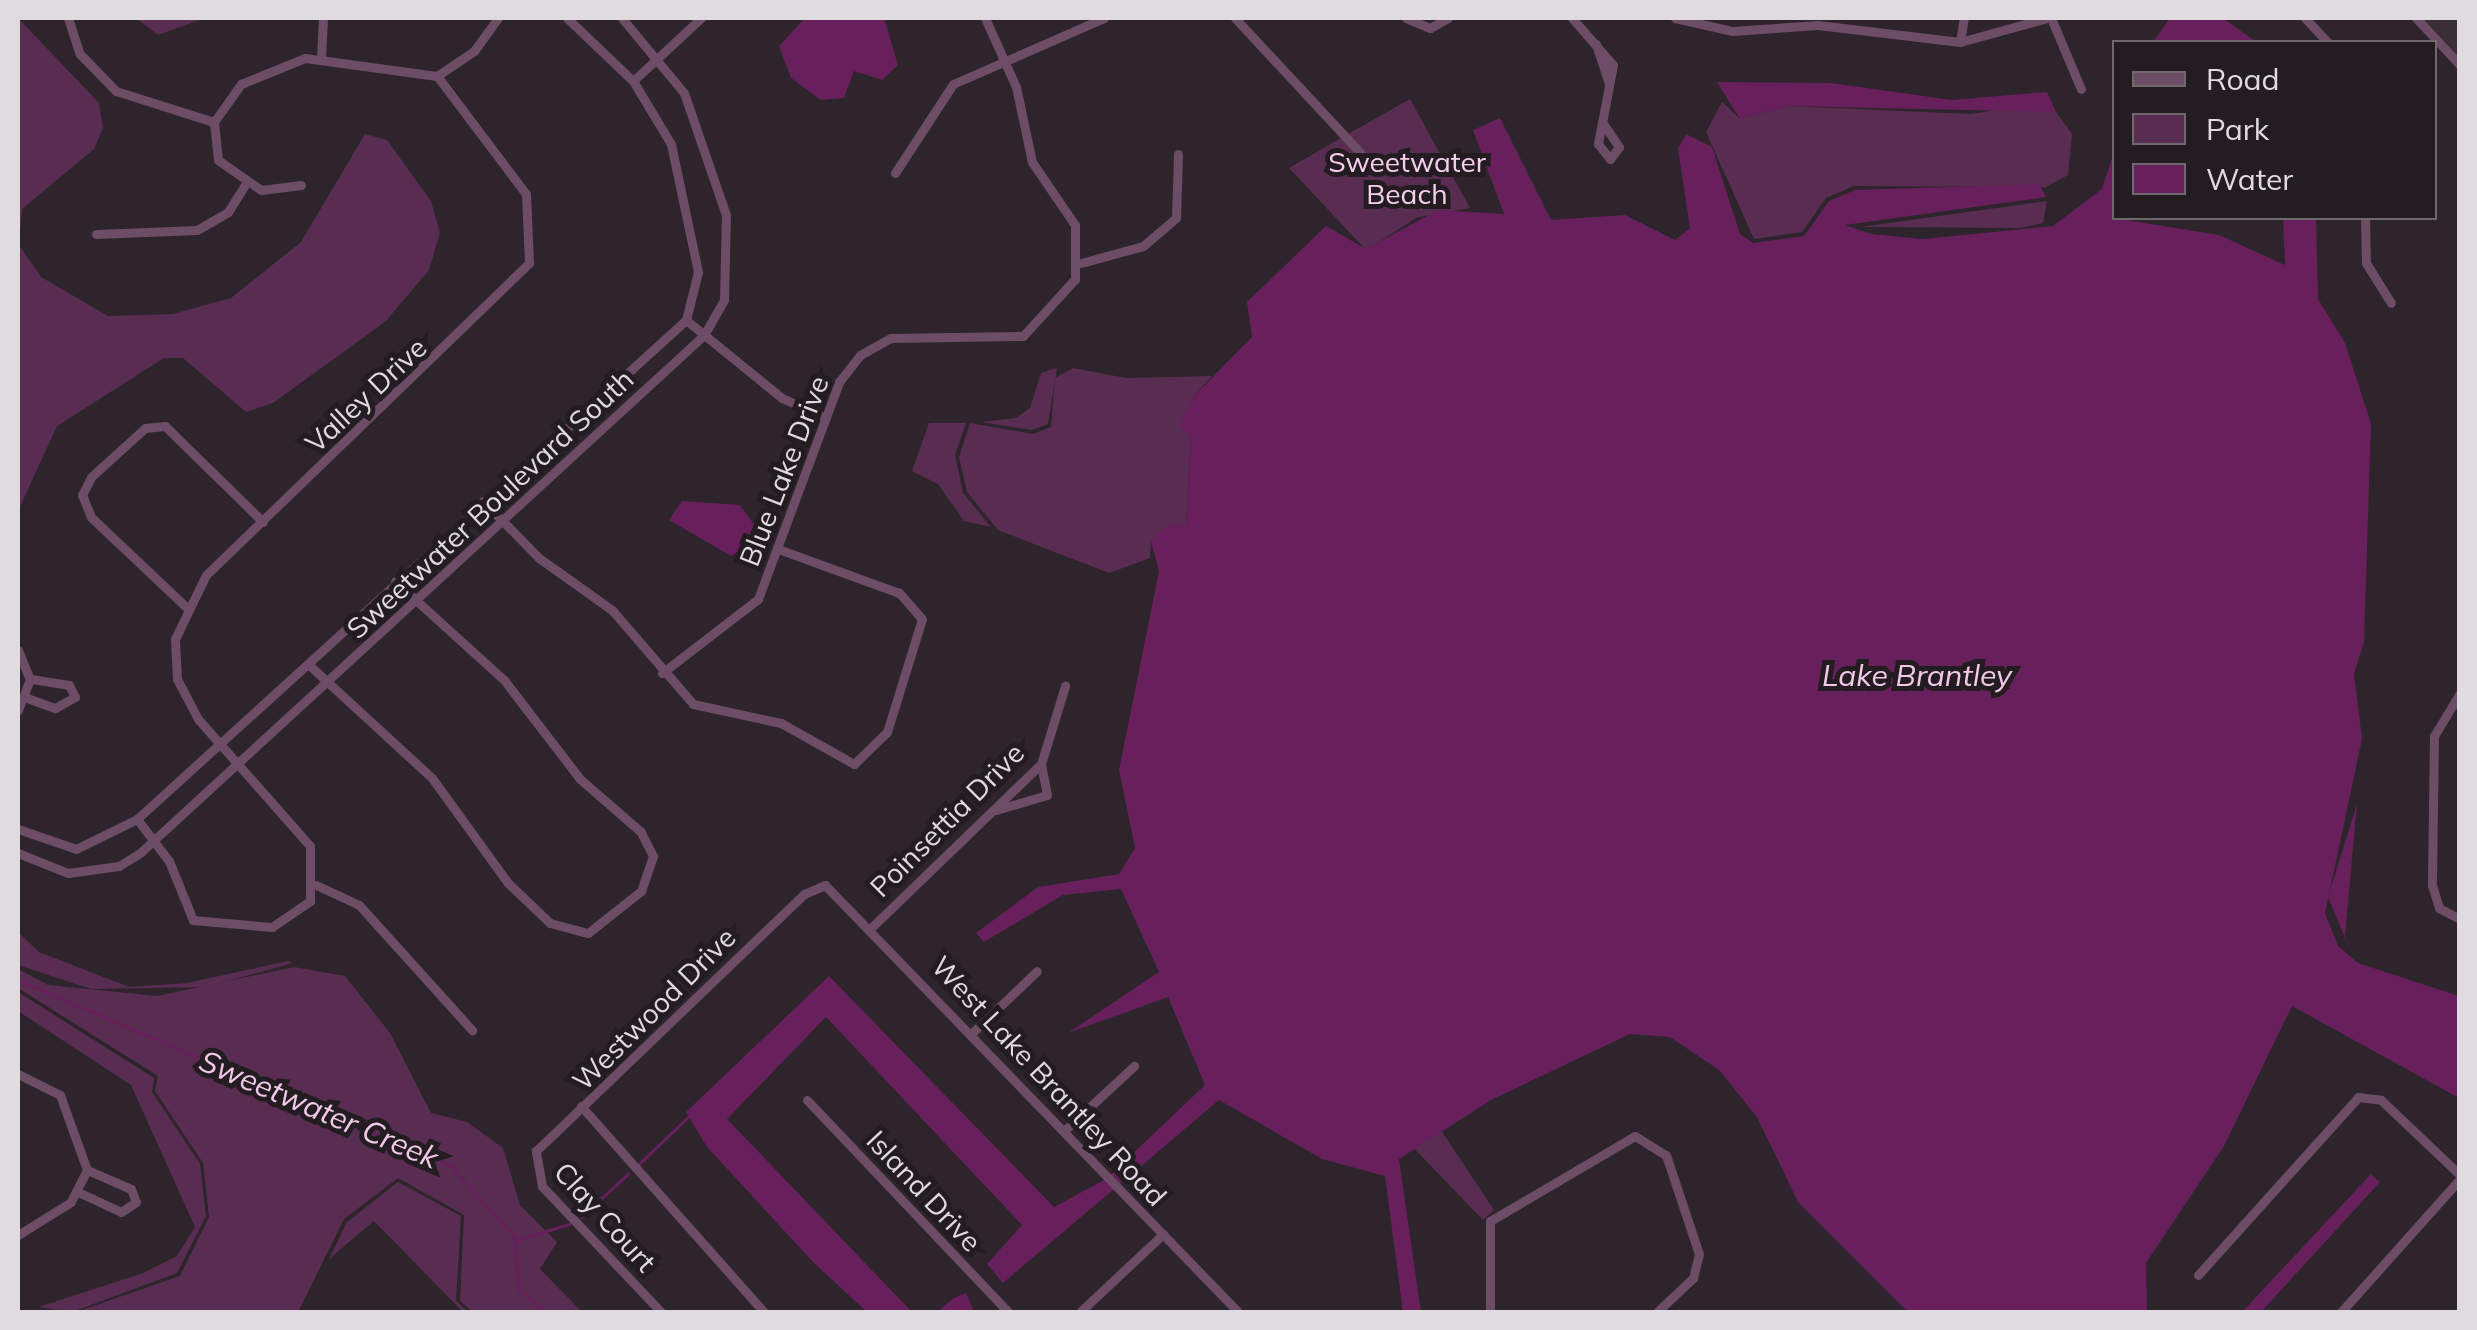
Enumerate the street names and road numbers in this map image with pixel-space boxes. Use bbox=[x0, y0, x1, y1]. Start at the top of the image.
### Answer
street label: Valley Drive bbox=[299, 331, 433, 459]
street label: Sweetwater Boulevard South bbox=[340, 362, 640, 646]
street label: Blue Lake Drive bbox=[732, 371, 836, 571]
street label: Poinsettia Drive bbox=[863, 736, 1031, 904]
street label: Westwood Drive bbox=[566, 921, 742, 1097]
street label: West Lake Brantley Road bbox=[925, 949, 1173, 1213]
street label: Island Drive bbox=[860, 1124, 988, 1258]
street label: Clay Court bbox=[547, 1155, 663, 1279]

